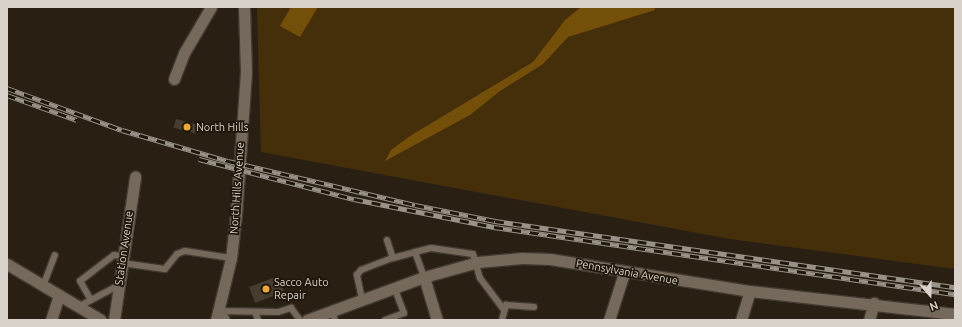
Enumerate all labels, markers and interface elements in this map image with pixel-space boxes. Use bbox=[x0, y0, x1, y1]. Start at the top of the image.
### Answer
place label: North Hills bbox=[196, 120, 248, 134]
marker: North Hills bbox=[181, 121, 193, 133]
street label: North Hills Avenue bbox=[227, 142, 247, 234]
street label: Station Avenue bbox=[112, 210, 136, 286]
street label: Pennsylvania Avenue bbox=[575, 257, 679, 287]
north arrow bbox=[910, 275, 950, 315]
place label: Sacco Auto Repair bbox=[274, 276, 329, 302]
marker: Sacco Auto Repair bbox=[261, 284, 271, 294]
text: N bbox=[928, 299, 940, 313]

